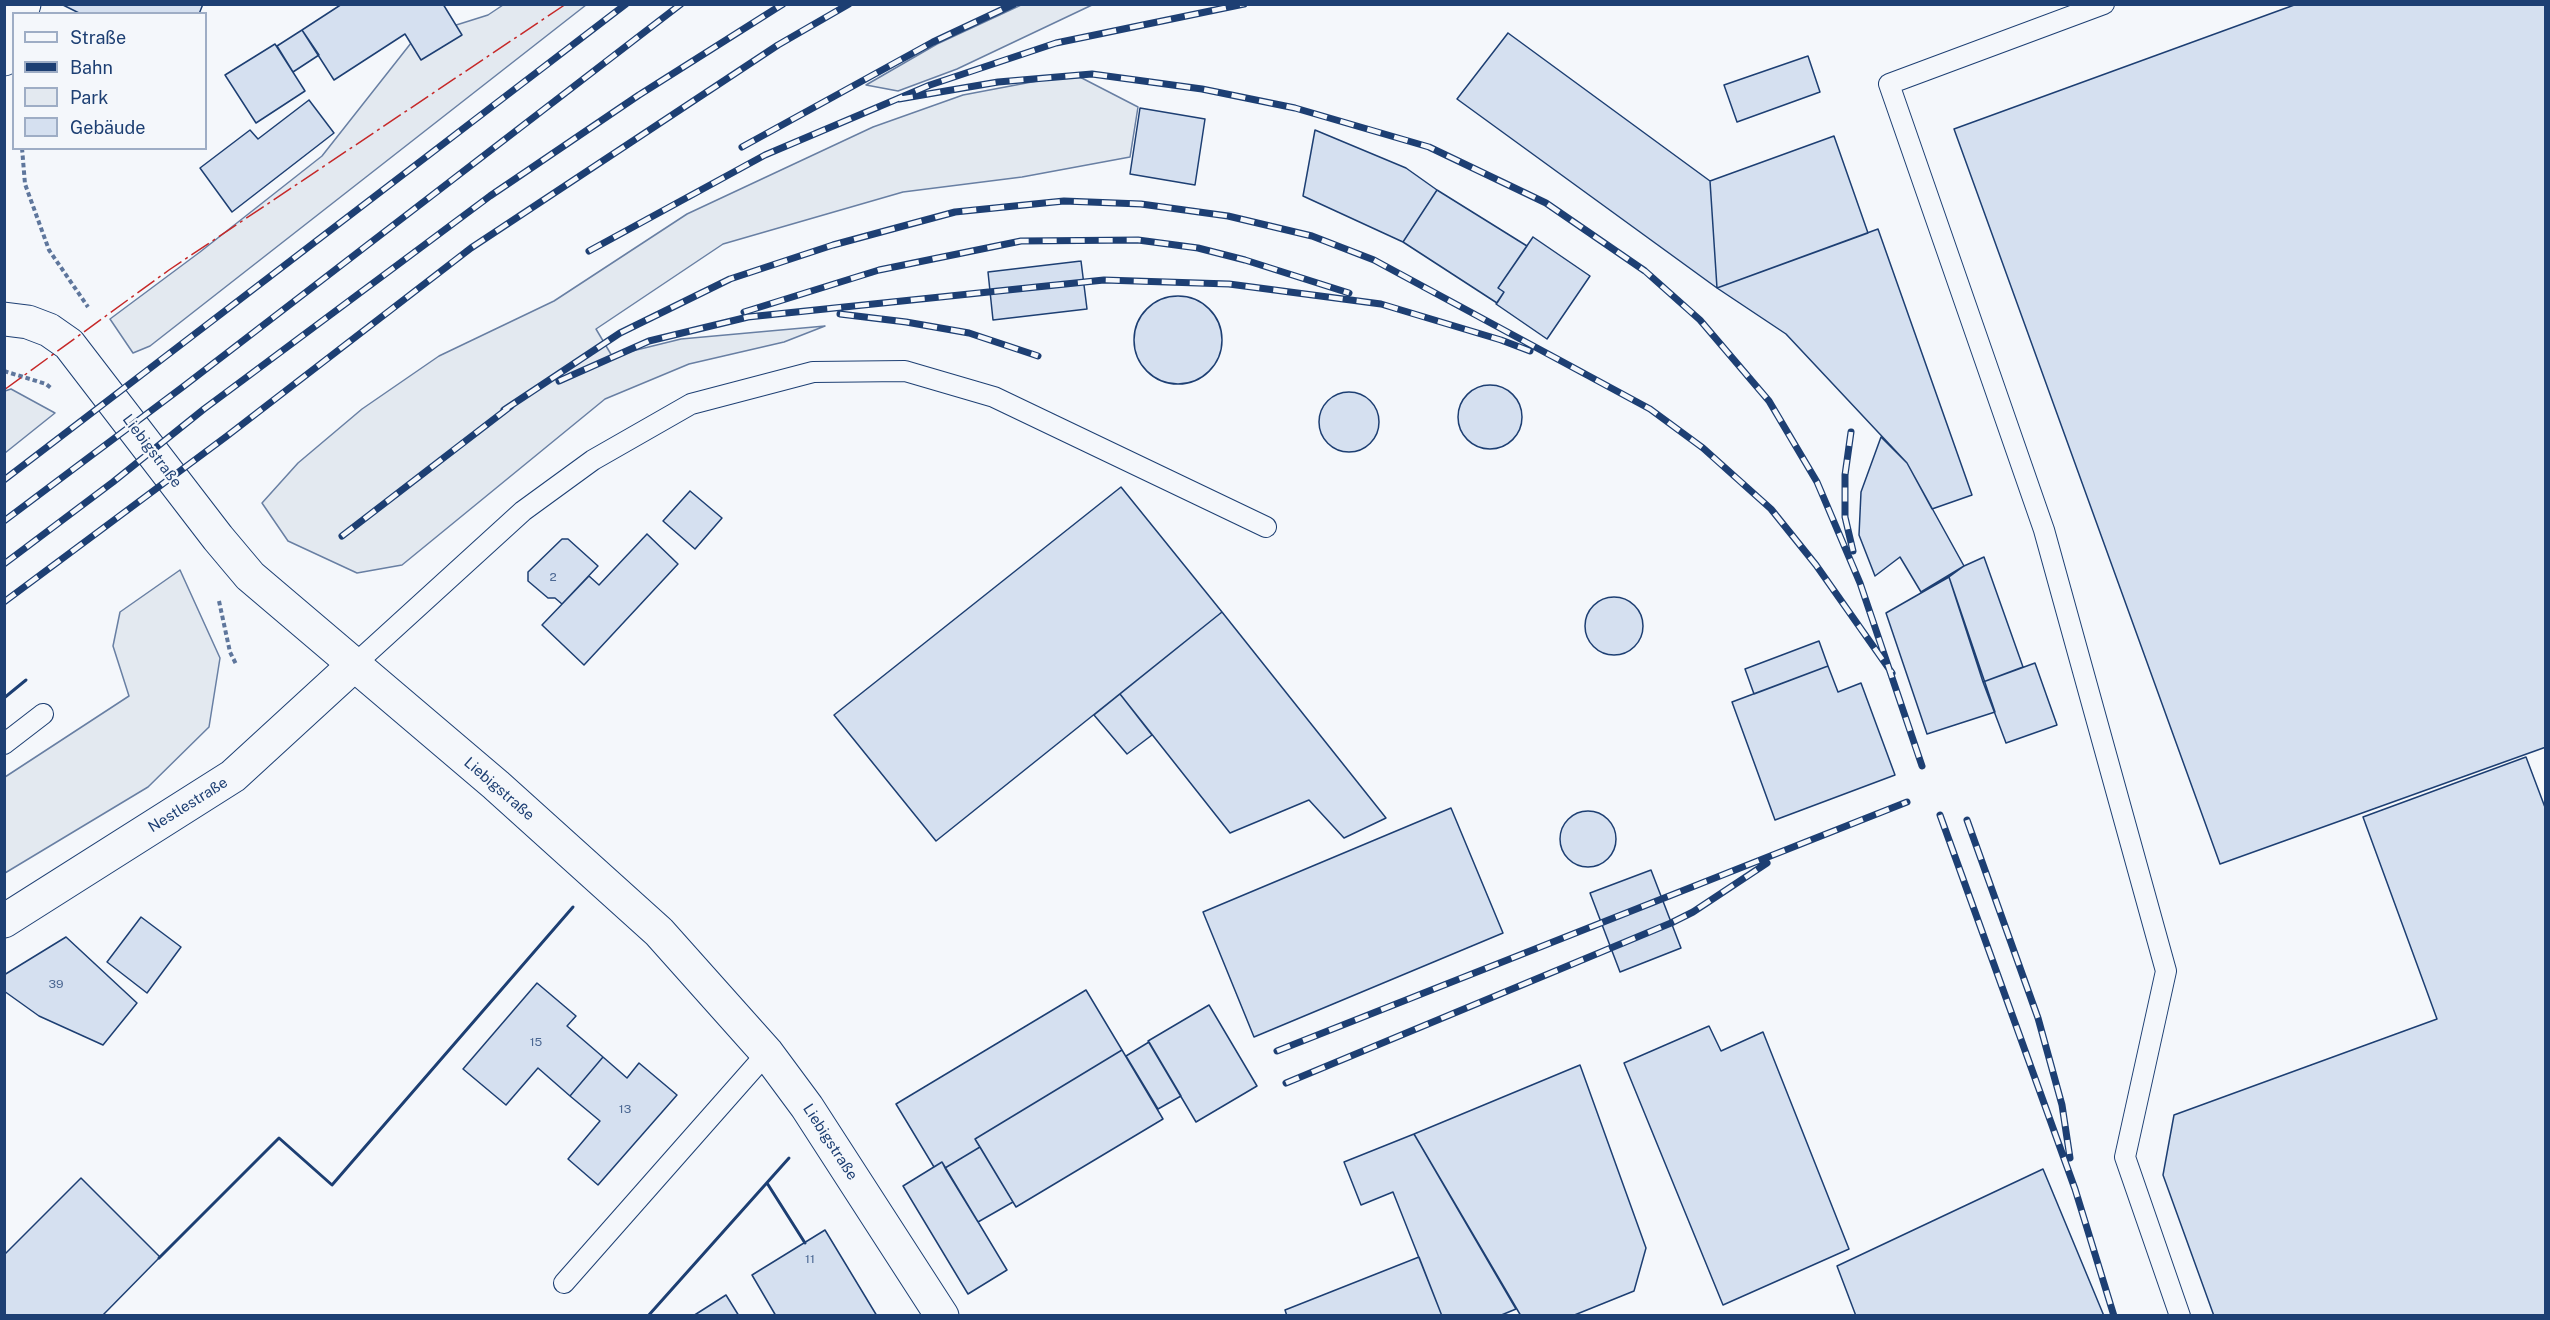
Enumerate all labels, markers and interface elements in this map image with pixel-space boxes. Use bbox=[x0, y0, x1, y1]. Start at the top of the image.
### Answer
legend bbox=[12, 12, 207, 150]
text: Straße bbox=[70, 27, 126, 48]
text: Bahn bbox=[70, 57, 113, 78]
text: Park bbox=[70, 87, 108, 108]
text: Gebäude bbox=[70, 117, 145, 138]
street label: Liebigstraße bbox=[119, 411, 185, 491]
house number: 2 bbox=[549, 570, 557, 584]
street label: Liebigstraße bbox=[460, 754, 538, 824]
street label: Nestlestraße bbox=[145, 774, 231, 836]
house number: 39 bbox=[49, 977, 63, 991]
house number: 15 bbox=[530, 1035, 542, 1049]
street label: Liebigstraße bbox=[799, 1101, 861, 1183]
house number: 13 bbox=[619, 1102, 631, 1116]
house number: 11 bbox=[805, 1252, 815, 1266]

